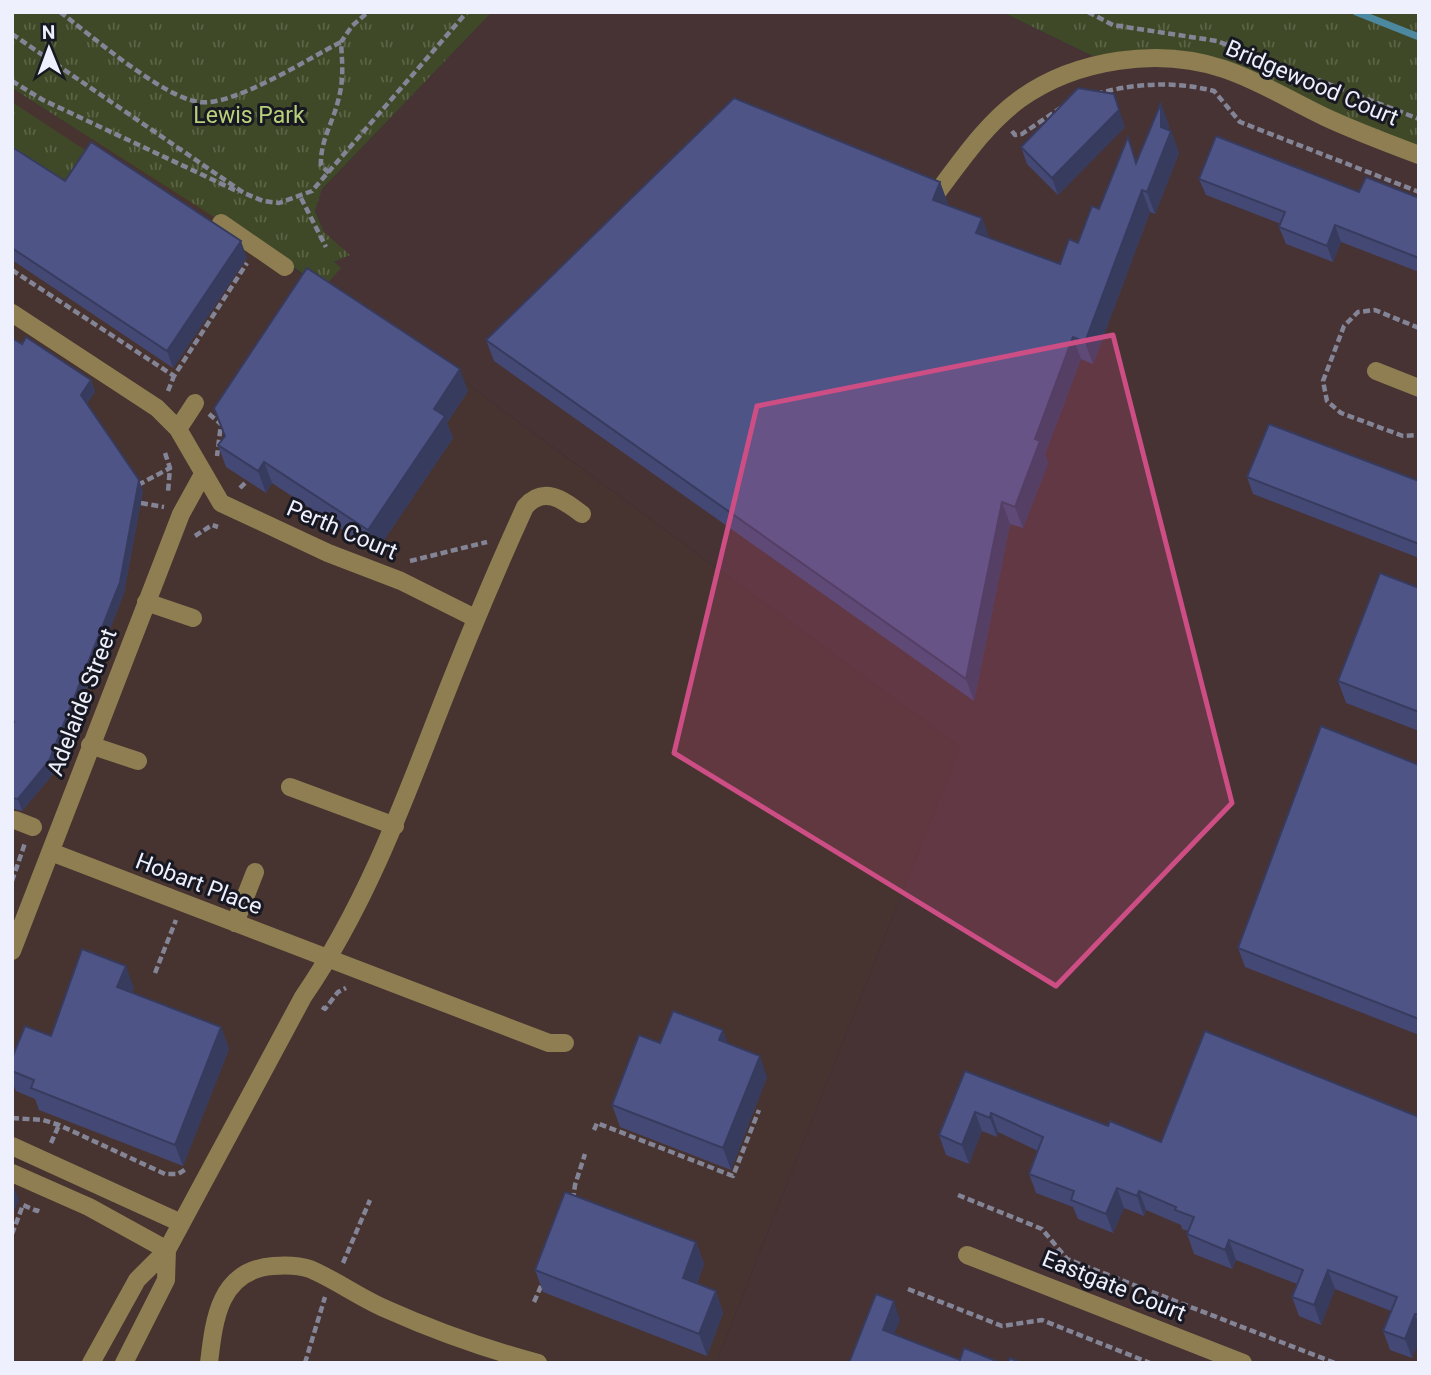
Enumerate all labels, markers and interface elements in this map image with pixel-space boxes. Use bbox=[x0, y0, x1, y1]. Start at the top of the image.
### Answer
north arrow bbox=[14, 14, 84, 84]
text: N bbox=[42, 21, 56, 44]
street label: Bridgewood Court bbox=[1222, 35, 1402, 131]
park label: Lewis Park bbox=[193, 102, 305, 129]
street label: Perth Court bbox=[283, 495, 401, 565]
street label: Adelaide Street bbox=[42, 625, 122, 779]
street label: Hobart Place bbox=[132, 847, 266, 921]
street label: Eastgate Court bbox=[1038, 1245, 1190, 1327]

